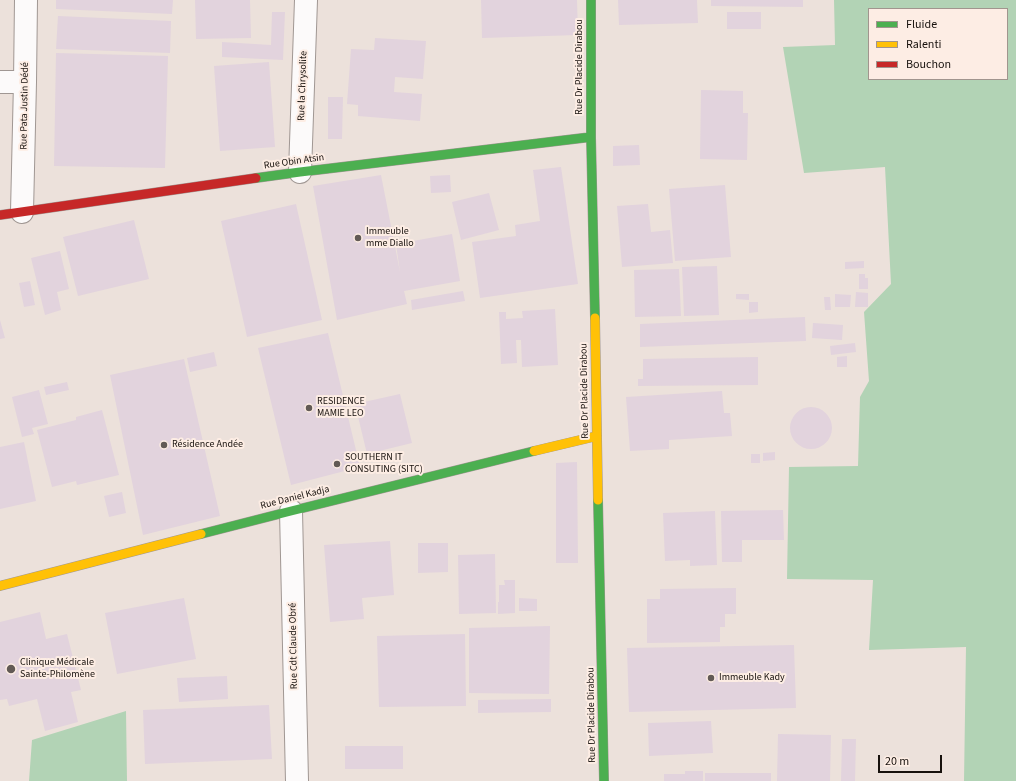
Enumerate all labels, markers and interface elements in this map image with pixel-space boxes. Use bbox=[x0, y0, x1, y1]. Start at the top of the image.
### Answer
legend bbox=[868, 8, 1008, 80]
text: Fluide bbox=[906, 16, 937, 33]
street label: Rue Dr Placide Dirabou bbox=[574, 19, 586, 115]
text: Ralenti bbox=[906, 36, 941, 53]
street label: Rue la Chrysolite bbox=[296, 51, 310, 121]
text: Bouchon bbox=[906, 56, 951, 73]
street label: Rue Pata Justin Dédé bbox=[18, 62, 32, 150]
street label: Rue Obin Atsin bbox=[263, 152, 325, 172]
place label: Immeuble mme Diallo bbox=[366, 226, 414, 250]
marker: Immeuble mme Diallo bbox=[353, 233, 363, 243]
street label: Rue Dr Placide Dirabou bbox=[578, 343, 592, 439]
place label: RESIDENCE MAMIE LEO bbox=[317, 396, 365, 420]
marker: RESIDENCE MAMIE LEO bbox=[304, 403, 314, 413]
place label: Résidence Andée bbox=[172, 439, 243, 451]
marker: Résidence Andée bbox=[159, 440, 169, 450]
place label: SOUTHERN IT CONSUTING (SITC) bbox=[345, 452, 423, 476]
marker: SOUTHERN IT CONSUTING (SITC) bbox=[332, 459, 342, 469]
street label: Rue Daniel Kadja bbox=[259, 484, 331, 512]
street label: Rue Cdt Claude Obré bbox=[287, 603, 301, 689]
place label: Clinique Médicale Sainte-Philomène bbox=[20, 657, 95, 680]
marker: Clinique Médicale Sainte-Philomène bbox=[5, 663, 17, 675]
street label: Rue Dr Placide Dirabou bbox=[585, 667, 599, 763]
place label: Immeuble Kady bbox=[719, 672, 785, 684]
marker: Immeuble Kady bbox=[706, 673, 716, 683]
scale bar bbox=[880, 747, 944, 773]
text: 20 m bbox=[885, 753, 909, 770]

